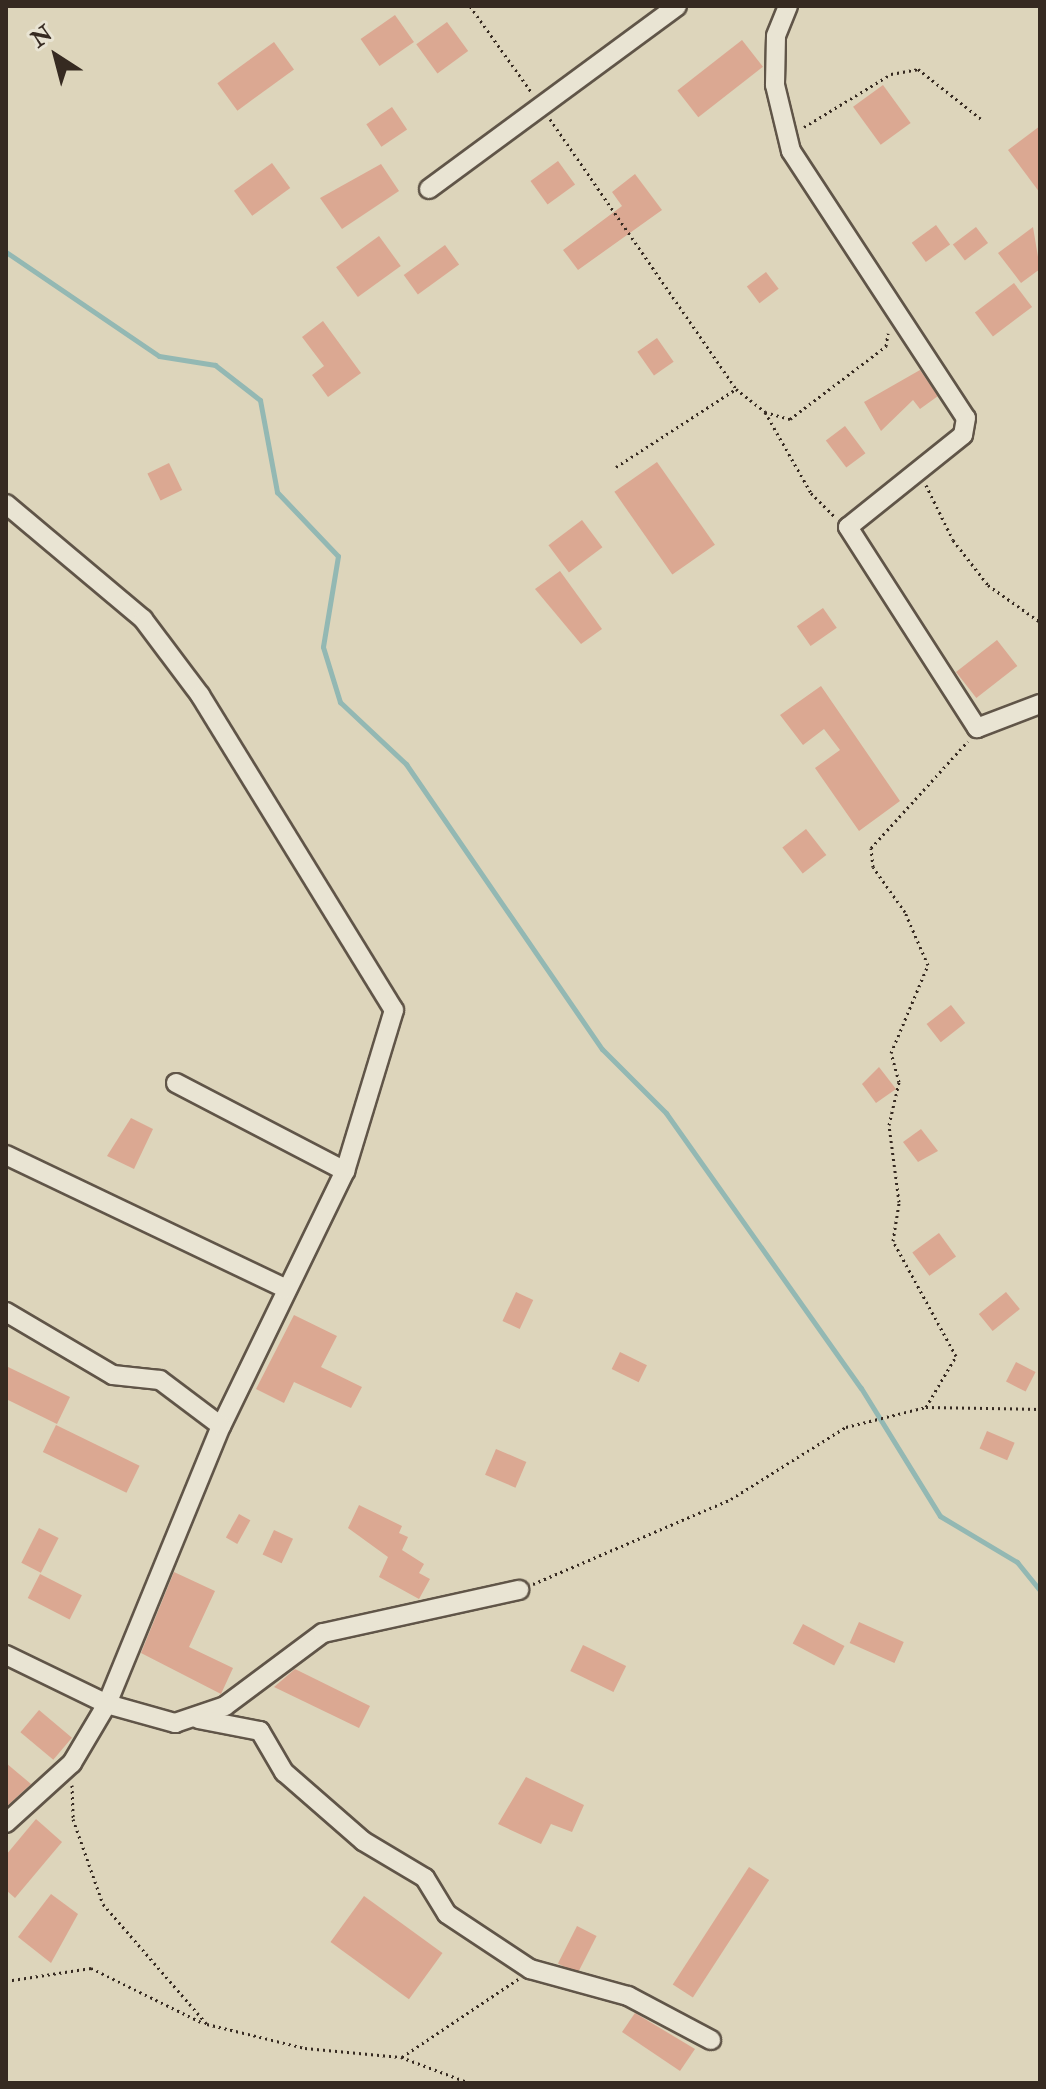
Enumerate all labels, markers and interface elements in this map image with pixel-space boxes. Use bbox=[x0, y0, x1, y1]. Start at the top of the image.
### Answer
north arrow bbox=[16, 16, 96, 96]
text: N bbox=[26, 19, 58, 54]

